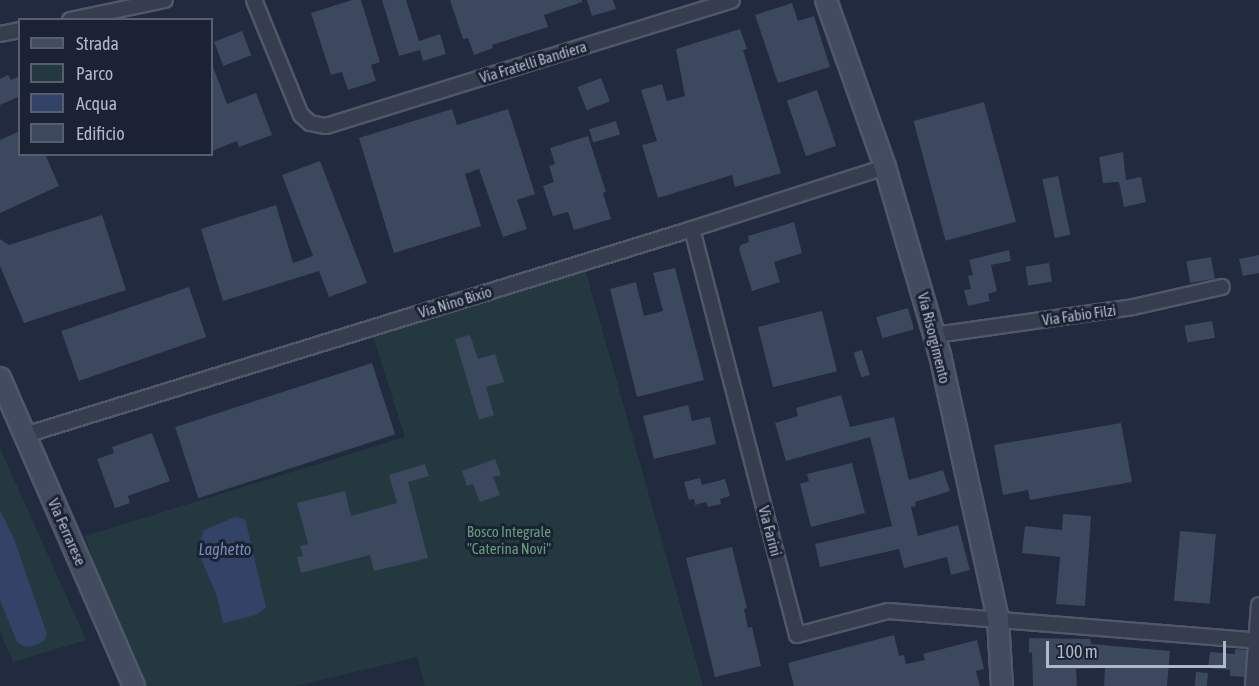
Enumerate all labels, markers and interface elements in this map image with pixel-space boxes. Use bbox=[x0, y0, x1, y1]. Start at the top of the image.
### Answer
legend bbox=[18, 18, 213, 156]
text: Strada bbox=[76, 33, 119, 54]
street label: Via Fratelli Bandiera bbox=[477, 37, 589, 87]
text: Parco bbox=[76, 63, 113, 84]
text: Acqua bbox=[76, 93, 117, 114]
text: Edificio bbox=[76, 123, 125, 144]
street label: Via Nino Bixio bbox=[416, 282, 494, 322]
street label: Via Risorgimento bbox=[914, 291, 954, 385]
street label: Via Fabio Filzi bbox=[1041, 301, 1117, 329]
street label: Via Ferrarese bbox=[44, 496, 90, 568]
street label: Via Farini bbox=[755, 504, 785, 558]
park label: Bosco Integrale "Caterina Novi" bbox=[467, 522, 551, 557]
water label: Laghetto bbox=[199, 539, 251, 559]
scale bar bbox=[1049, 629, 1229, 667]
text: 100 m bbox=[1057, 641, 1098, 662]

